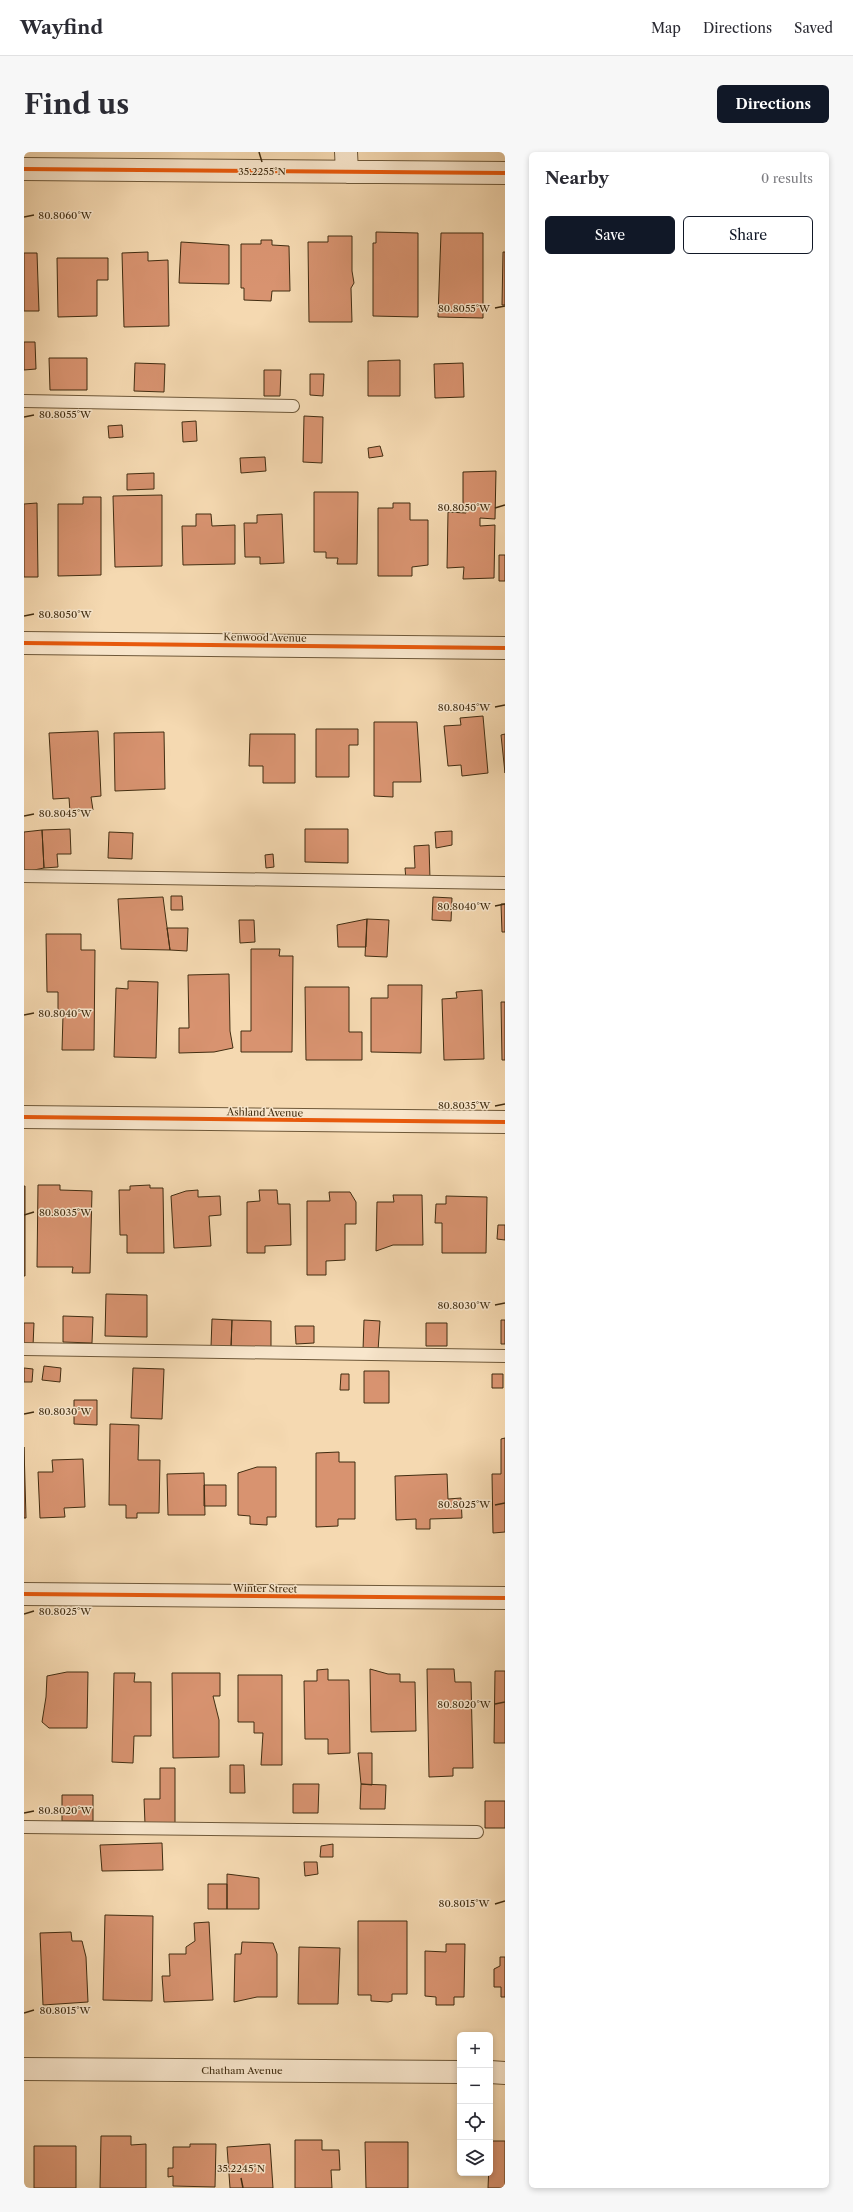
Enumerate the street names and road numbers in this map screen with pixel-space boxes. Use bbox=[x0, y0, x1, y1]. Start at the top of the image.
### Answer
street label: Kenwood Avenue bbox=[223, 630, 307, 645]
street label: Ashland Avenue bbox=[226, 1105, 304, 1120]
street label: Winter Street bbox=[232, 1581, 298, 1596]
street label: Chatham Avenue bbox=[201, 2064, 283, 2077]

